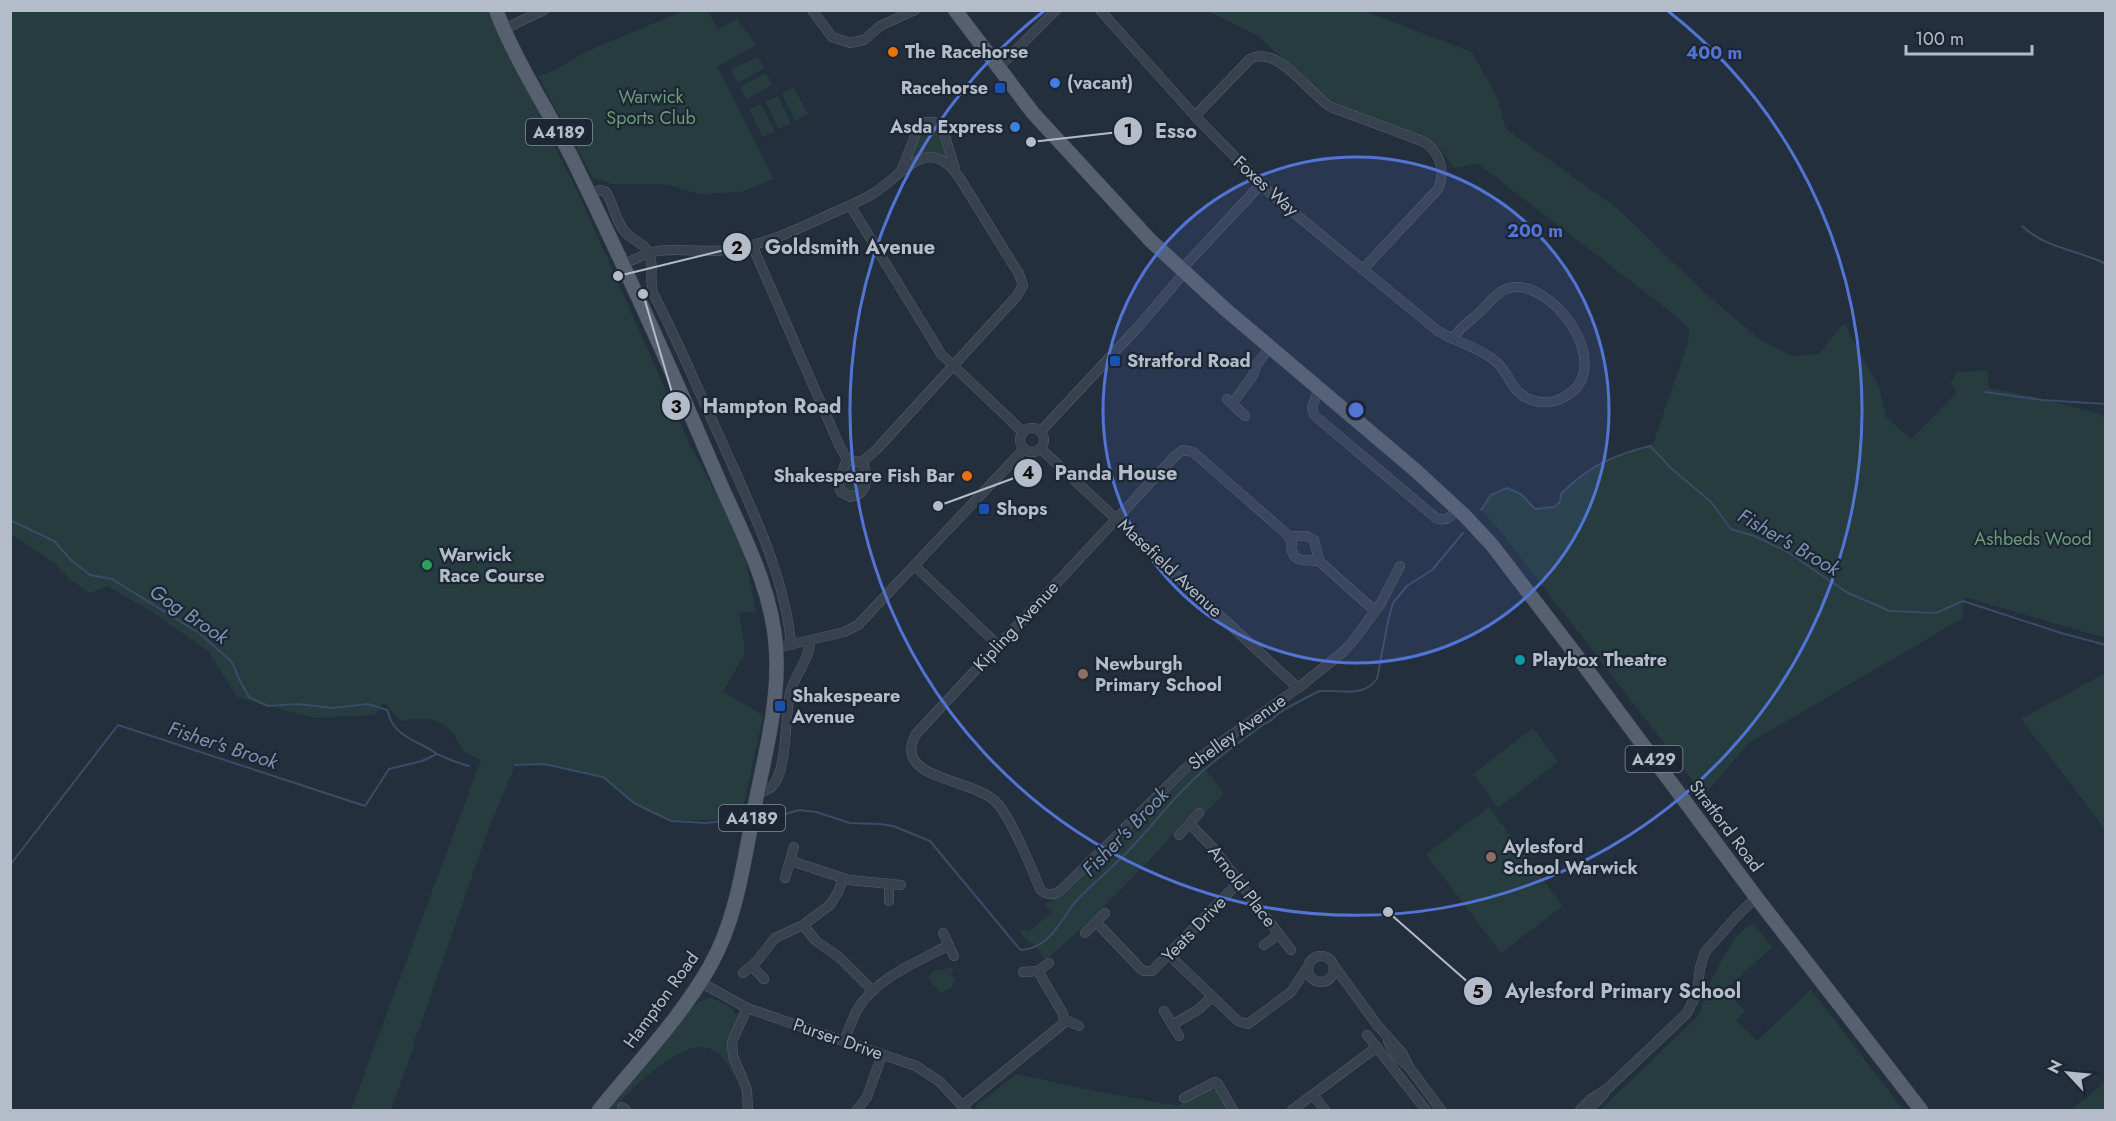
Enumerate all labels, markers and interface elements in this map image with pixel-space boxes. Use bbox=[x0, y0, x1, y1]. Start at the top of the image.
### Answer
scale bar bbox=[1906, 18, 2032, 56]
text: 100 m bbox=[1915, 26, 1964, 52]
place label: The Racehorse bbox=[905, 39, 1028, 65]
text: 400 m bbox=[1686, 40, 1742, 66]
marker: The Racehorse bbox=[886, 45, 900, 59]
place label: (vacant) bbox=[1067, 70, 1133, 96]
place label: Racehorse bbox=[901, 75, 988, 101]
marker: (vacant) bbox=[1048, 76, 1062, 90]
marker: Racehorse bbox=[993, 81, 1007, 95]
park label: Warwick Sports Club bbox=[606, 84, 696, 131]
callout: Esso bbox=[1113, 112, 1209, 150]
place label: Asda Express bbox=[889, 114, 1003, 140]
text: Esso bbox=[1155, 117, 1197, 146]
text: 1 bbox=[1123, 118, 1133, 144]
road number: A4189 bbox=[526, 119, 592, 145]
marker: Asda Express bbox=[1008, 120, 1022, 134]
street label: Foxes Way bbox=[1228, 150, 1304, 222]
text: 200 m bbox=[1507, 218, 1563, 244]
callout: Goldsmith Avenue bbox=[722, 228, 947, 266]
text: Goldsmith Avenue bbox=[765, 233, 935, 262]
text: 2 bbox=[731, 235, 743, 261]
place label: Stratford Road bbox=[1127, 348, 1251, 374]
marker: Stratford Road bbox=[1108, 354, 1122, 368]
callout: Hampton Road bbox=[661, 387, 854, 425]
text: Hampton Road bbox=[703, 392, 841, 421]
text: 3 bbox=[670, 394, 682, 420]
centre of rings bbox=[1346, 400, 1366, 420]
callout: Panda House bbox=[1013, 454, 1190, 492]
text: Panda House bbox=[1055, 459, 1177, 488]
text: 4 bbox=[1022, 460, 1034, 486]
place label: Shakespeare Fish Bar bbox=[773, 463, 956, 489]
marker: Shakespeare Fish Bar bbox=[960, 469, 974, 483]
place label: Shops bbox=[996, 496, 1047, 522]
water label: Fisher's Brook bbox=[1732, 501, 1847, 584]
marker: Shops bbox=[977, 502, 991, 516]
street label: Masefield Avenue bbox=[1112, 513, 1228, 623]
park label: Ashbeds Wood bbox=[1974, 526, 2092, 552]
place label: Warwick Race Course bbox=[439, 542, 544, 589]
marker: Warwick Race Course bbox=[420, 558, 434, 572]
street label: Kipling Avenue bbox=[967, 575, 1065, 677]
water label: Gog Brook bbox=[143, 577, 235, 652]
place label: Playbox Theatre bbox=[1532, 647, 1667, 673]
place label: Newburgh Primary School bbox=[1095, 651, 1222, 698]
marker: Playbox Theatre bbox=[1513, 653, 1527, 667]
marker: Newburgh Primary School bbox=[1076, 667, 1090, 681]
place label: Shakespeare Avenue bbox=[791, 683, 900, 730]
street label: Shelley Avenue bbox=[1183, 688, 1291, 776]
marker: Shakespeare Avenue bbox=[773, 699, 787, 713]
water label: Fisher's Brook bbox=[164, 714, 283, 777]
road number: A429 bbox=[1626, 746, 1682, 772]
street label: Stratford Road bbox=[1683, 775, 1769, 877]
water label: Fisher's Brook bbox=[1075, 780, 1176, 883]
road number: A4189 bbox=[719, 805, 785, 831]
place label: Aylesford School Warwick bbox=[1502, 834, 1638, 881]
street label: Arnold Place bbox=[1202, 840, 1282, 932]
marker: Aylesford School Warwick bbox=[1484, 850, 1498, 864]
street label: Yeats Drive bbox=[1156, 890, 1232, 968]
street label: Hampton Road bbox=[617, 946, 705, 1054]
callout: Aylesford Primary School bbox=[1463, 972, 1753, 1010]
text: Aylesford Primary School bbox=[1504, 977, 1741, 1006]
text: 5 bbox=[1472, 979, 1484, 1005]
street label: Purser Drive bbox=[790, 1012, 886, 1066]
north arrow bbox=[2038, 1043, 2098, 1103]
text: N bbox=[2042, 1056, 2068, 1077]

